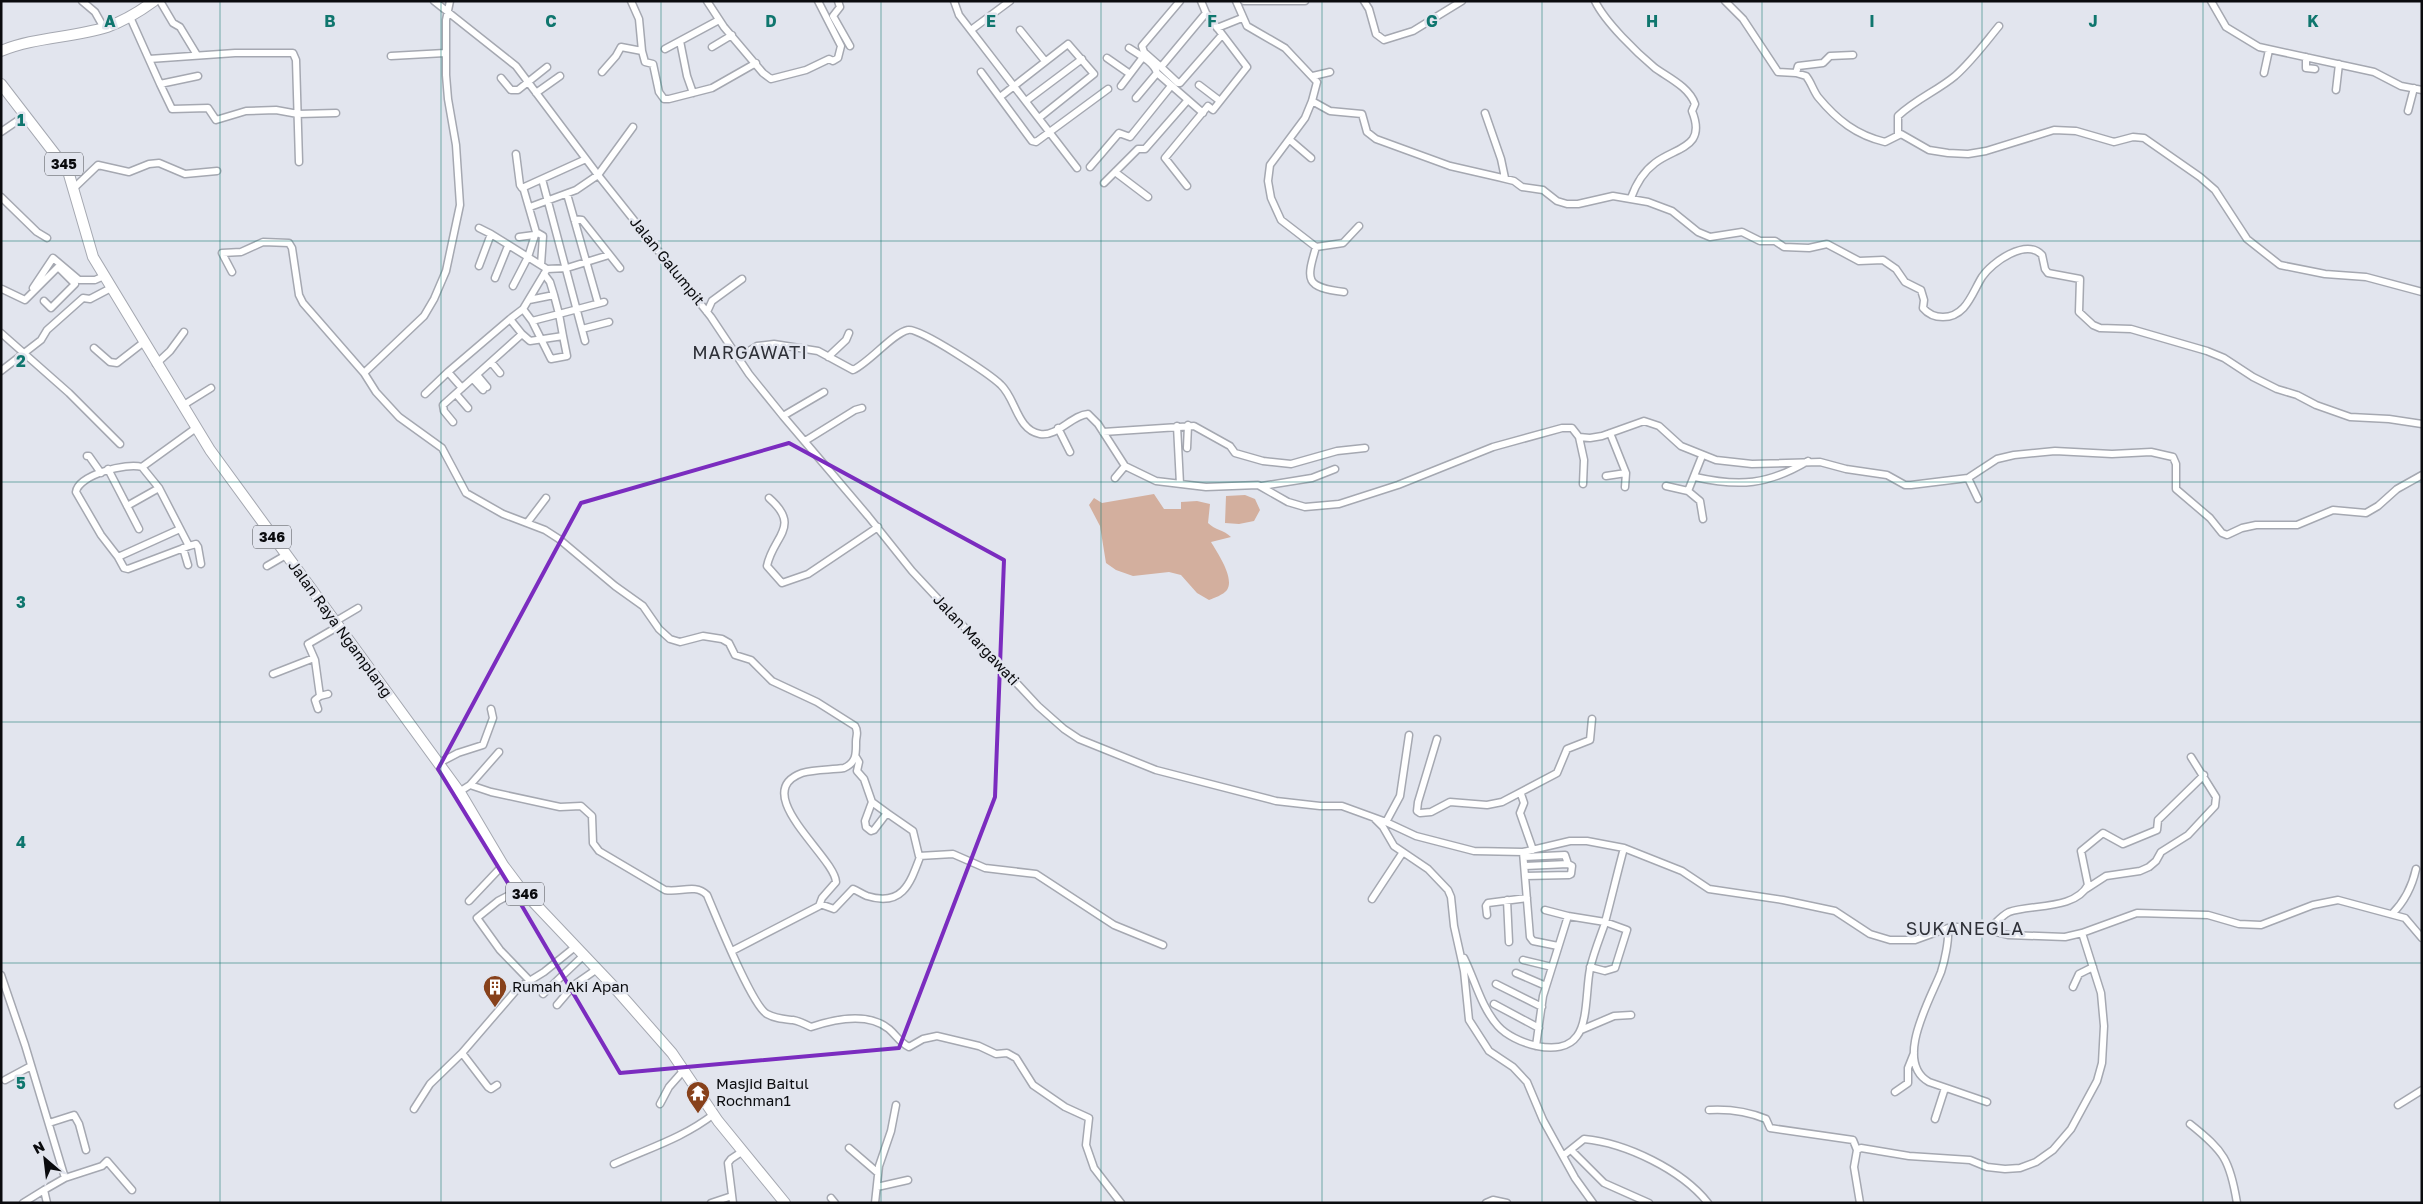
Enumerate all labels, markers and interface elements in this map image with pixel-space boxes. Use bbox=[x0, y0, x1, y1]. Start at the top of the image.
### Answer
text: A bbox=[104, 11, 116, 31]
text: B bbox=[324, 11, 336, 31]
text: C bbox=[545, 11, 557, 31]
text: D bbox=[765, 11, 777, 31]
text: E bbox=[986, 11, 996, 31]
text: F bbox=[1207, 11, 1217, 31]
text: G bbox=[1426, 11, 1438, 31]
text: H bbox=[1646, 11, 1658, 31]
text: I bbox=[1869, 11, 1875, 31]
text: J bbox=[2088, 11, 2098, 31]
text: K bbox=[2307, 11, 2319, 31]
text: 1 bbox=[17, 110, 25, 130]
road number: 345 bbox=[45, 152, 83, 175]
street label: Jalan Galumpit bbox=[627, 213, 709, 308]
district label: MARGAWATI bbox=[692, 341, 808, 363]
text: 2 bbox=[16, 351, 26, 371]
road number: 346 bbox=[253, 526, 291, 548]
street label: Jalan Raya Ngamplang bbox=[285, 556, 397, 700]
street label: Jalan Margawati bbox=[930, 590, 1024, 689]
text: 3 bbox=[16, 592, 26, 612]
text: 4 bbox=[16, 832, 26, 852]
road number: 346 bbox=[506, 882, 544, 906]
district label: SUKANEGLA bbox=[1906, 917, 2024, 939]
building icon: Rumah Aki Apan bbox=[482, 974, 508, 1008]
place label: Rumah Aki Apan bbox=[512, 977, 629, 995]
text: 5 bbox=[16, 1073, 26, 1093]
place label: Masjid Baitul Rochman1 bbox=[716, 1074, 809, 1109]
temple icon: Masjid Baitul Rochman1 bbox=[685, 1080, 711, 1114]
north arrow bbox=[20, 1134, 70, 1184]
text: N bbox=[30, 1137, 47, 1157]

